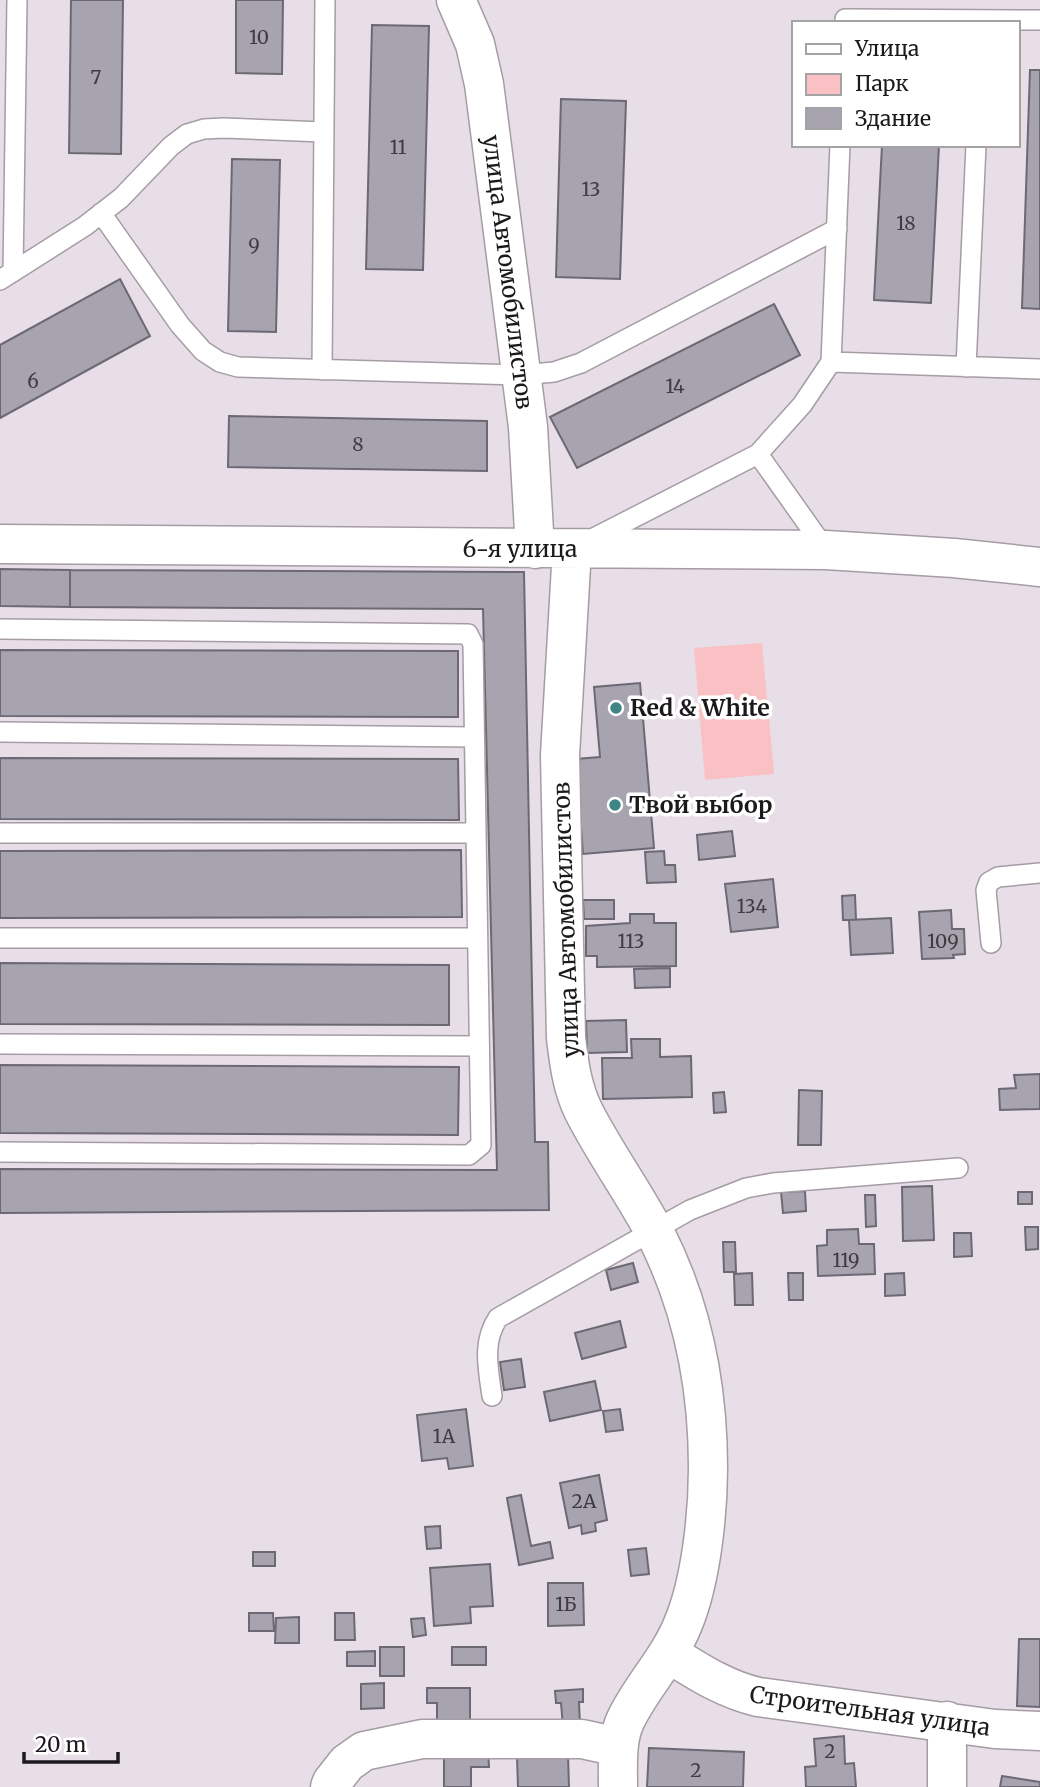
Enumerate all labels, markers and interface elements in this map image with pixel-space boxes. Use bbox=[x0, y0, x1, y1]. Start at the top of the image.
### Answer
legend bbox=[792, 21, 1019, 147]
house number: 10 bbox=[249, 25, 269, 49]
text: Улица bbox=[854, 35, 919, 62]
house number: 7 bbox=[91, 65, 102, 89]
text: Парк bbox=[855, 70, 909, 97]
text: Здание bbox=[855, 105, 931, 132]
street label: улица Автомобилистов bbox=[477, 133, 540, 411]
house number: 11 bbox=[390, 135, 407, 159]
house number: 13 bbox=[582, 177, 600, 201]
house number: 18 bbox=[896, 211, 916, 235]
house number: 9 bbox=[248, 233, 260, 257]
house number: 6 bbox=[27, 369, 39, 393]
house number: 14 bbox=[665, 374, 685, 398]
house number: 8 bbox=[352, 432, 364, 456]
street label: 6-я улица bbox=[463, 534, 577, 563]
place label: Red & White bbox=[630, 693, 770, 722]
marker: Red & White bbox=[608, 700, 624, 716]
street label: улица Автомобилистов bbox=[546, 782, 585, 1058]
place label: Твой выбор bbox=[629, 790, 772, 819]
marker: Твой выбор bbox=[607, 797, 623, 813]
house number: 134 bbox=[737, 894, 767, 918]
house number: 113 bbox=[618, 929, 644, 953]
house number: 109 bbox=[927, 929, 959, 953]
house number: 119 bbox=[832, 1248, 860, 1272]
house number: 1А bbox=[433, 1424, 456, 1448]
house number: 2А bbox=[572, 1489, 597, 1513]
house number: 1Б bbox=[555, 1592, 577, 1616]
street label: Строительная улица bbox=[748, 1679, 992, 1742]
scale bar bbox=[24, 1720, 119, 1764]
text: 20 m bbox=[35, 1731, 87, 1758]
house number: 2 bbox=[824, 1739, 836, 1763]
house number: 2 bbox=[690, 1758, 702, 1782]

